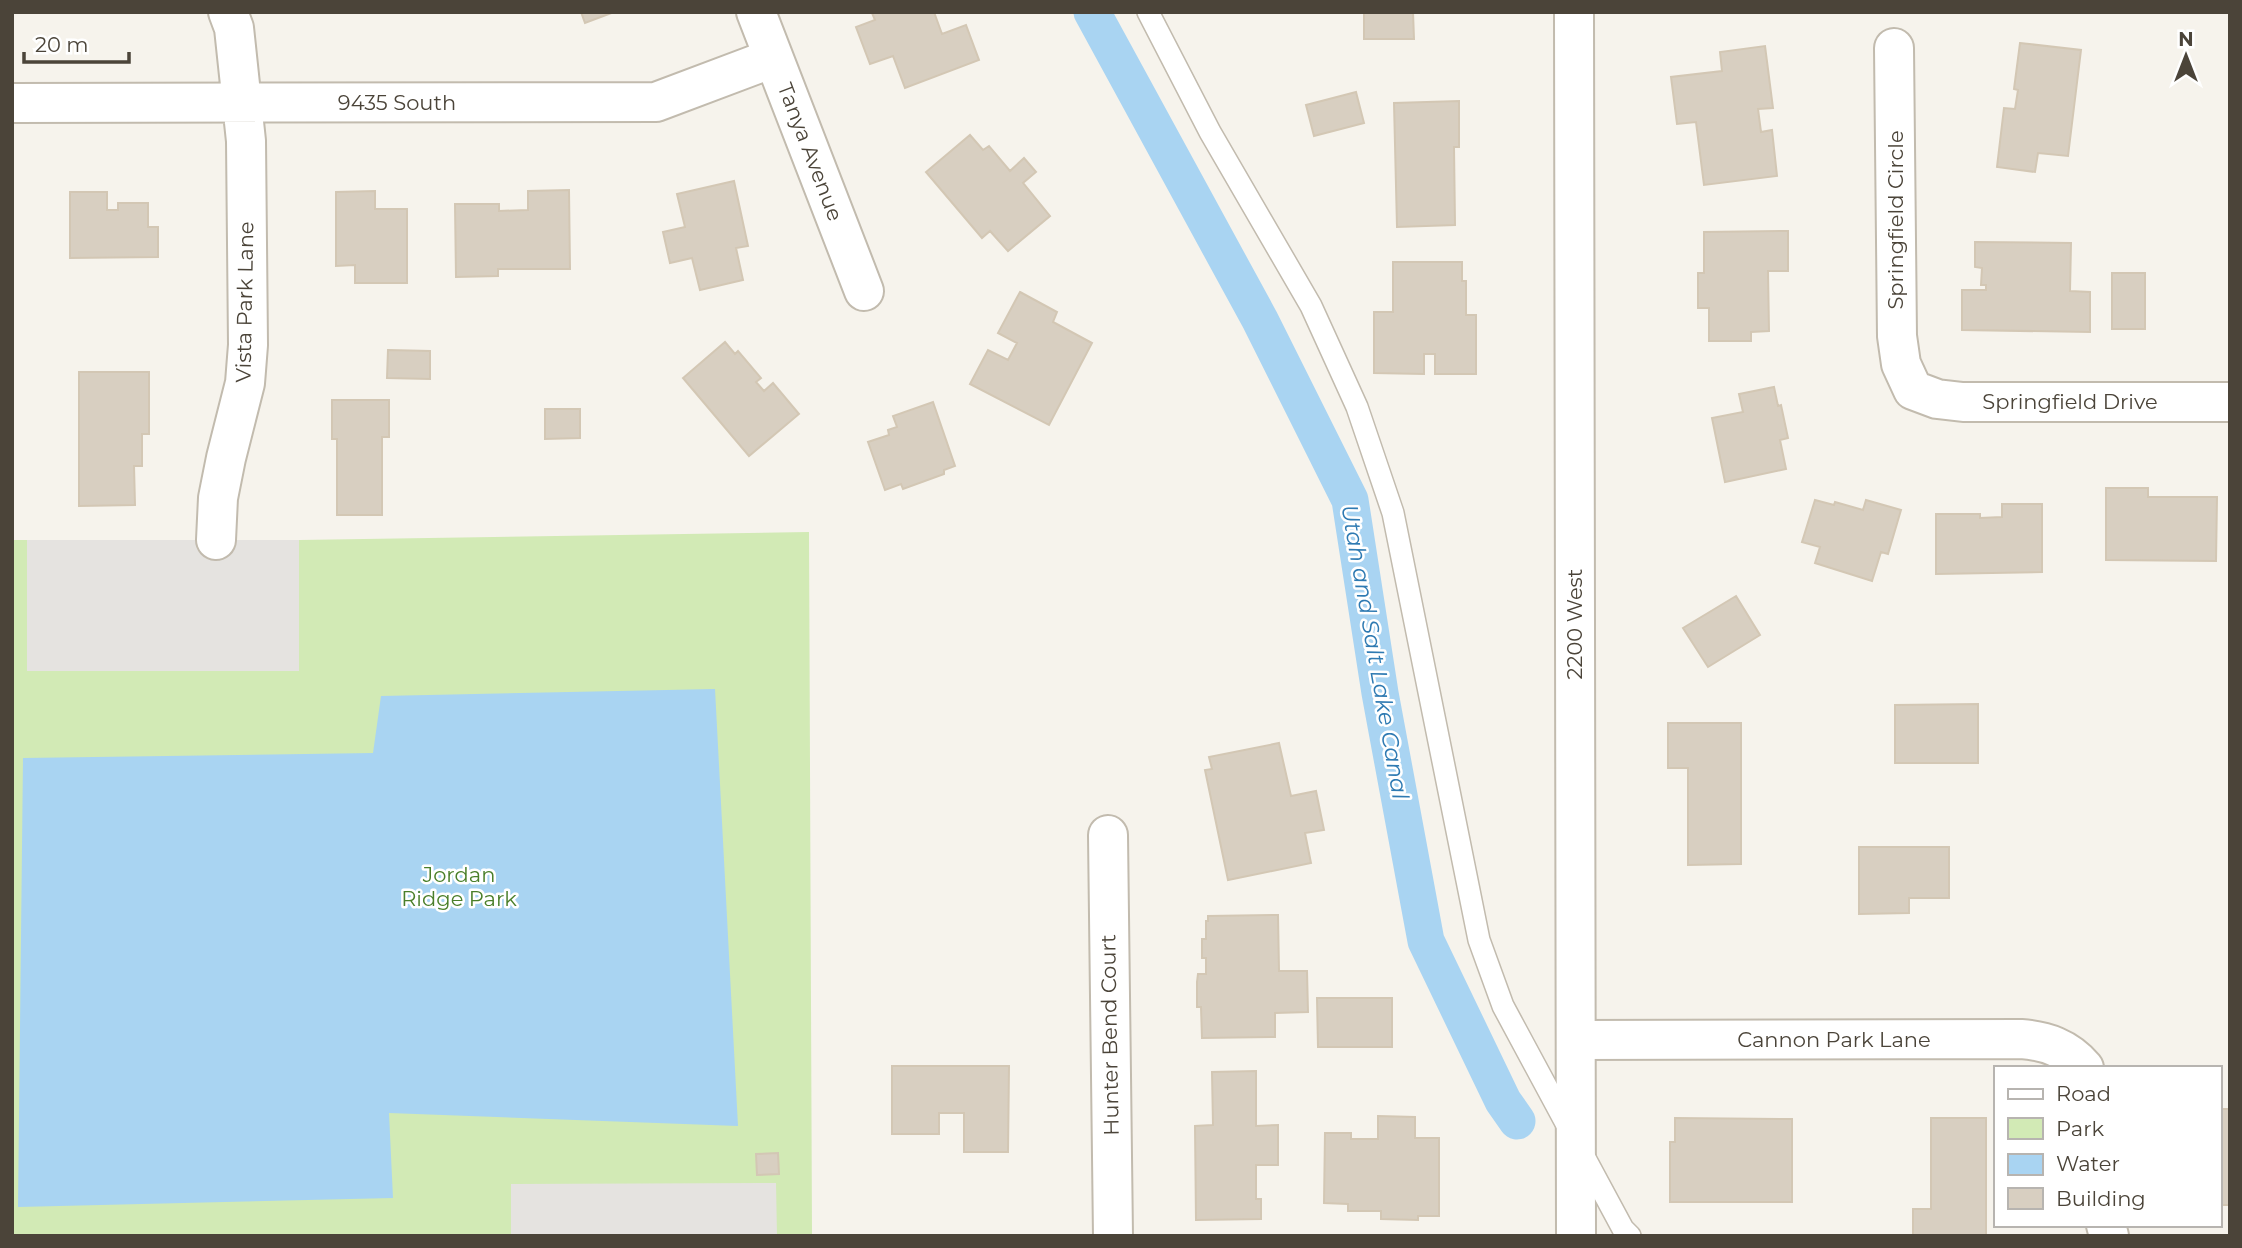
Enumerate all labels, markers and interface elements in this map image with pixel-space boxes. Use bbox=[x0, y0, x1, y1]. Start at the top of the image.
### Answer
scale bar bbox=[24, 21, 130, 65]
north arrow bbox=[2151, 21, 2221, 91]
text: N bbox=[2178, 28, 2194, 51]
text: 20 m bbox=[35, 32, 89, 57]
street label: Tanya Avenue bbox=[773, 79, 848, 224]
street label: 9435 South bbox=[338, 90, 456, 115]
street label: Springfield Circle bbox=[1883, 130, 1908, 310]
street label: Vista Park Lane bbox=[231, 221, 258, 383]
street label: Springfield Drive bbox=[1982, 389, 2158, 414]
water label: Utah and Salt Lake Canal bbox=[1335, 502, 1415, 802]
street label: 2200 West bbox=[1562, 569, 1587, 679]
park label: Jordan Ridge Park bbox=[401, 862, 517, 911]
street label: Hunter Bend Court bbox=[1095, 934, 1124, 1136]
street label: Cannon Park Lane bbox=[1737, 1027, 1931, 1052]
legend bbox=[1994, 1066, 2221, 1227]
text: Road bbox=[2056, 1081, 2111, 1106]
text: Park bbox=[2056, 1116, 2104, 1141]
text: Water bbox=[2056, 1151, 2120, 1176]
text: Building bbox=[2056, 1186, 2146, 1211]

